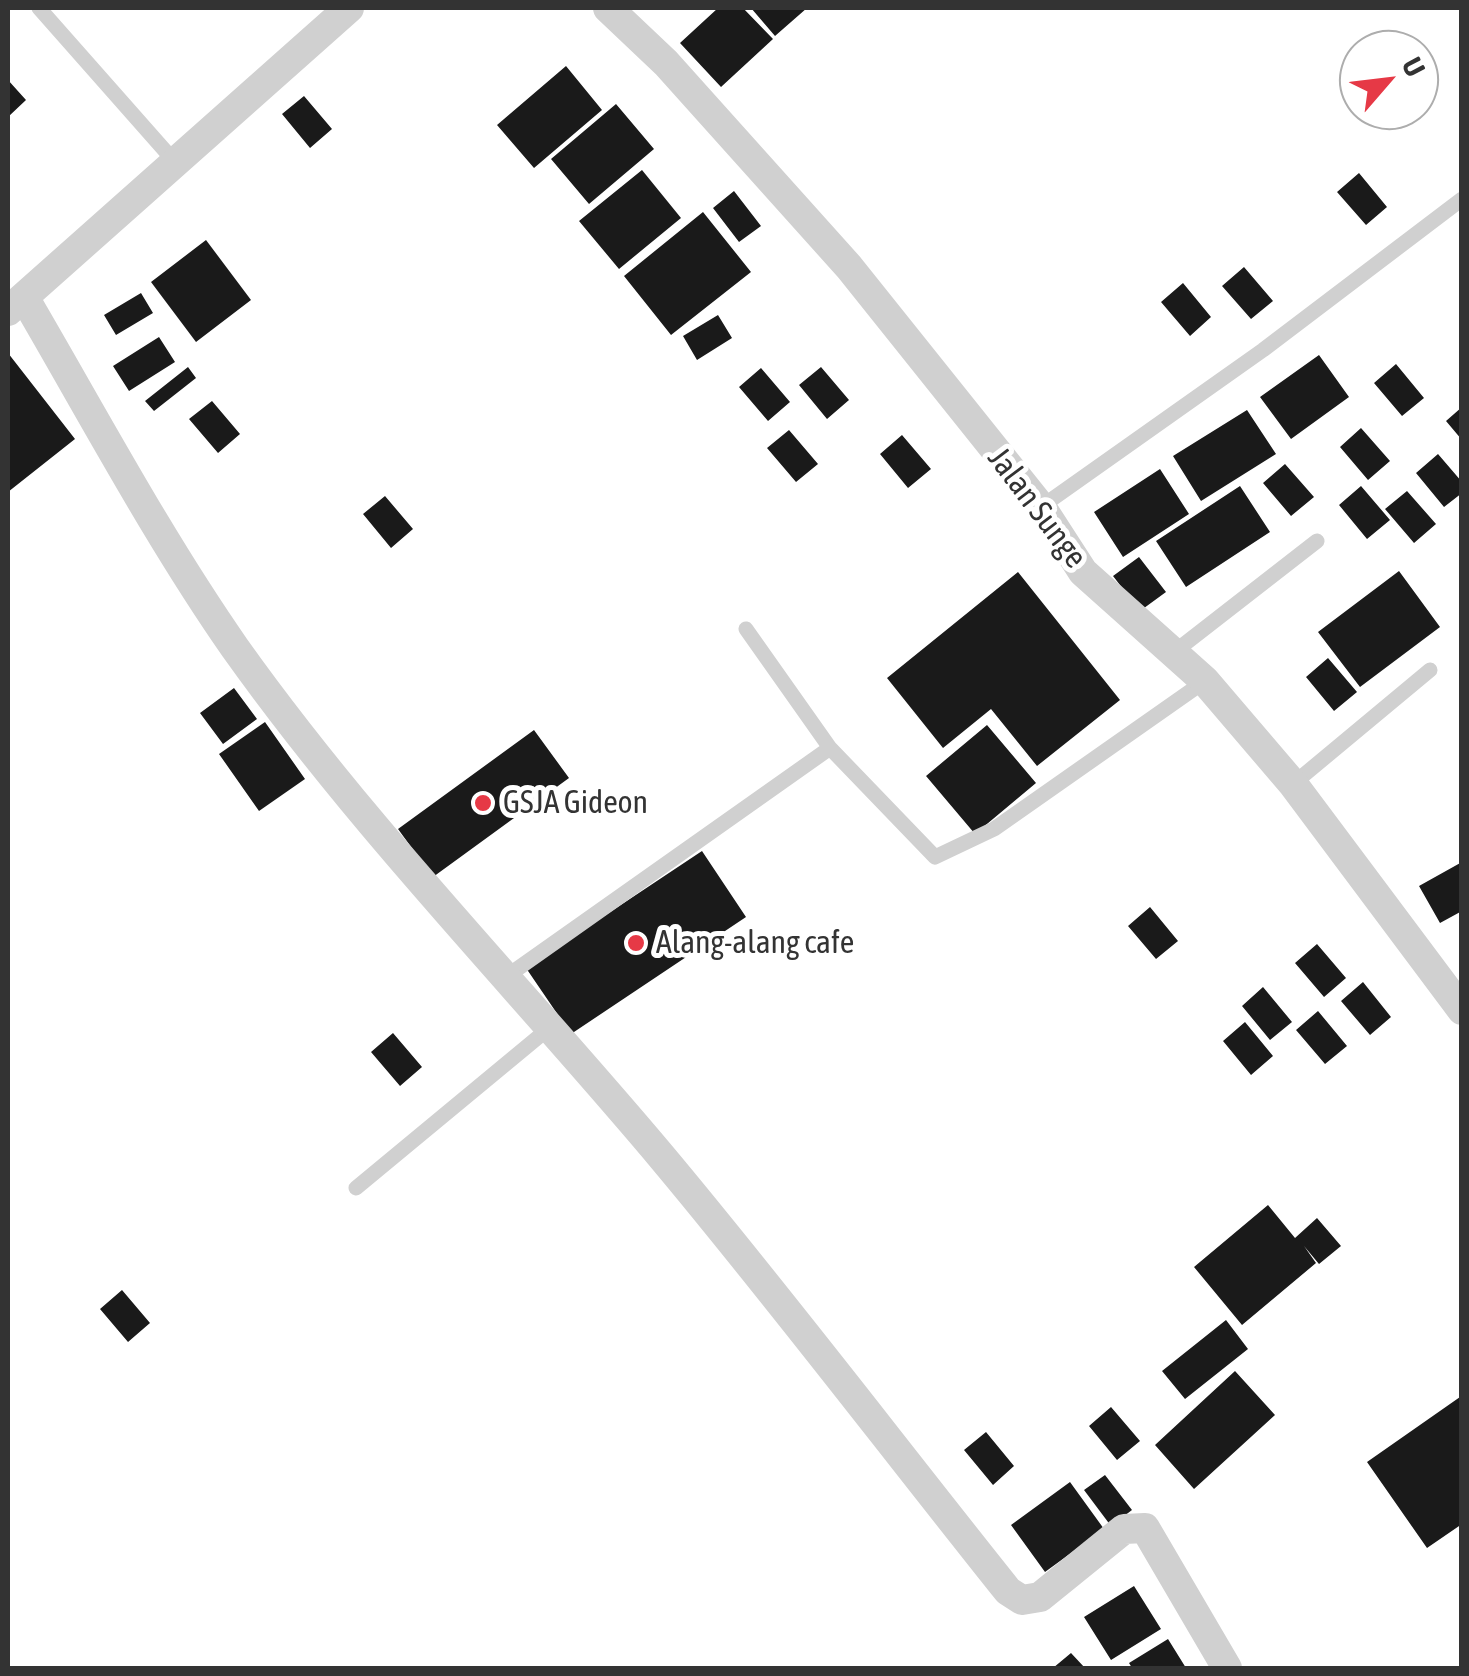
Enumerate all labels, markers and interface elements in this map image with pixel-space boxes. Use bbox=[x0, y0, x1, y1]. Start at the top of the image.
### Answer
north arrow bbox=[1339, 30, 1439, 130]
text: U bbox=[1396, 52, 1432, 82]
street label: Jalan Sunge bbox=[979, 440, 1095, 576]
place label: GSJA Gideon bbox=[503, 784, 648, 822]
marker: GSJA Gideon bbox=[472, 792, 494, 814]
place label: Alang-alang cafe bbox=[656, 924, 854, 962]
marker: Alang-alang cafe bbox=[625, 932, 647, 954]

